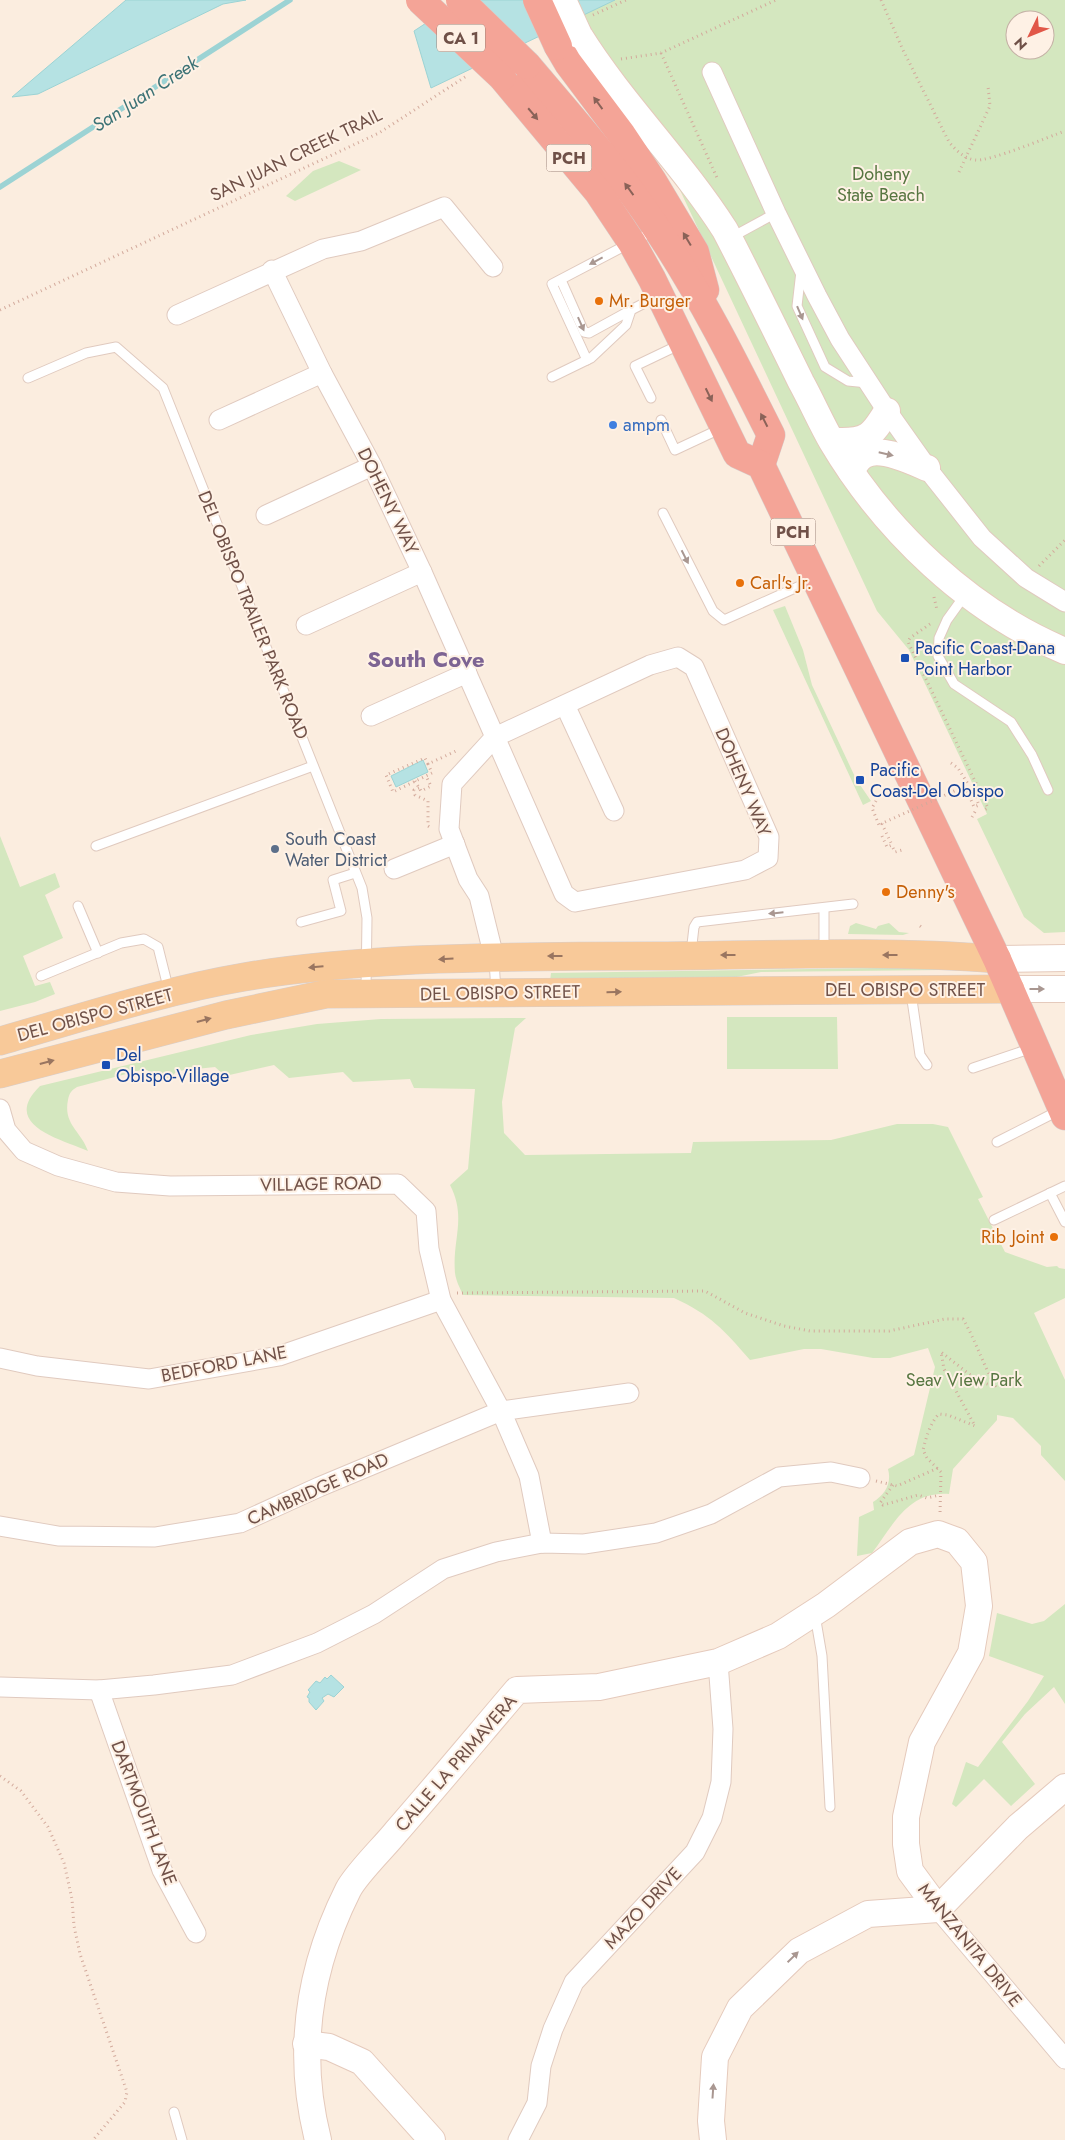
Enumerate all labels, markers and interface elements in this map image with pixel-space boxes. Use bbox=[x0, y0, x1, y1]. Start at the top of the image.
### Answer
north arrow bbox=[1005, 10, 1055, 60]
road number: CA 1 bbox=[437, 24, 485, 52]
text: N bbox=[1009, 33, 1032, 55]
water label: San Juan Creek bbox=[87, 49, 204, 138]
one-way arrow bbox=[593, 96, 603, 110]
street label: SAN JUAN CREEK TRAIL bbox=[206, 102, 386, 208]
one-way arrow bbox=[528, 108, 539, 121]
road number: PCH bbox=[546, 144, 592, 172]
park label: Doheny State Beach bbox=[837, 161, 925, 208]
one-way arrow bbox=[624, 182, 634, 196]
one-way arrow bbox=[682, 232, 691, 245]
one-way arrow bbox=[589, 257, 603, 265]
place label: Mr. Burger bbox=[609, 288, 691, 314]
marker: Mr. Burger bbox=[593, 295, 605, 307]
one-way arrow bbox=[797, 306, 805, 320]
one-way arrow bbox=[577, 317, 585, 331]
one-way arrow bbox=[705, 388, 713, 402]
place label: ampm bbox=[623, 412, 670, 438]
one-way arrow bbox=[760, 413, 768, 427]
marker: ampm bbox=[607, 419, 619, 431]
street label: DOHENY WAY bbox=[351, 443, 425, 559]
one-way arrow bbox=[878, 450, 893, 458]
street label: DEL OBISPO TRAILER PARK ROAD bbox=[191, 487, 315, 743]
road number: PCH bbox=[770, 518, 816, 546]
one-way arrow bbox=[681, 549, 689, 564]
place label: Carl's Jr. bbox=[750, 570, 812, 596]
marker: Carl's Jr. bbox=[734, 577, 746, 589]
place label: Pacific Coast-Dana Point Harbor bbox=[915, 635, 1055, 682]
district label: South Cove bbox=[367, 643, 485, 675]
marker: Pacific Coast-Dana Point Harbor bbox=[899, 652, 911, 664]
street label: DOHENY WAY bbox=[708, 724, 778, 841]
place label: Pacific Coast-Del Obispo bbox=[870, 757, 1004, 804]
marker: Pacific Coast-Del Obispo bbox=[854, 774, 866, 786]
place label: South Coast Water District bbox=[285, 826, 388, 873]
marker: South Coast Water District bbox=[269, 843, 281, 855]
place label: Denny's bbox=[896, 879, 955, 905]
marker: Denny's bbox=[880, 886, 892, 898]
one-way arrow bbox=[767, 909, 783, 917]
one-way arrow bbox=[720, 951, 736, 959]
one-way arrow bbox=[882, 951, 898, 959]
one-way arrow bbox=[546, 952, 562, 960]
one-way arrow bbox=[437, 955, 453, 963]
one-way arrow bbox=[308, 963, 324, 971]
street label: DEL OBISPO STREET bbox=[825, 977, 986, 1003]
street label: DEL OBISPO STREET bbox=[420, 979, 581, 1007]
street label: DEL OBISPO STREET bbox=[14, 982, 176, 1048]
one-way arrow bbox=[1030, 985, 1046, 993]
one-way arrow bbox=[607, 988, 623, 996]
one-way arrow bbox=[197, 1016, 212, 1024]
place label: Del Obispo-Village bbox=[116, 1042, 229, 1089]
one-way arrow bbox=[40, 1058, 55, 1066]
marker: Del Obispo-Village bbox=[100, 1059, 112, 1071]
street label: VILLAGE ROAD bbox=[260, 1170, 382, 1198]
place label: Rib Joint bbox=[981, 1224, 1045, 1250]
marker: Rib Joint bbox=[1048, 1231, 1060, 1243]
street label: BEDFORD LANE bbox=[159, 1339, 289, 1389]
park label: Seav View Park bbox=[906, 1367, 1022, 1393]
street label: CAMBRIDGE ROAD bbox=[243, 1446, 393, 1532]
street label: CALLE LA PRIMAVERA bbox=[389, 1689, 523, 1837]
street label: DARTMOUTH LANE bbox=[104, 1737, 184, 1889]
street label: MAZO DRIVE bbox=[598, 1861, 688, 1955]
street label: MANZANITA DRIVE bbox=[912, 1877, 1028, 2013]
one-way arrow bbox=[786, 1951, 798, 1963]
one-way arrow bbox=[709, 2083, 717, 2099]

